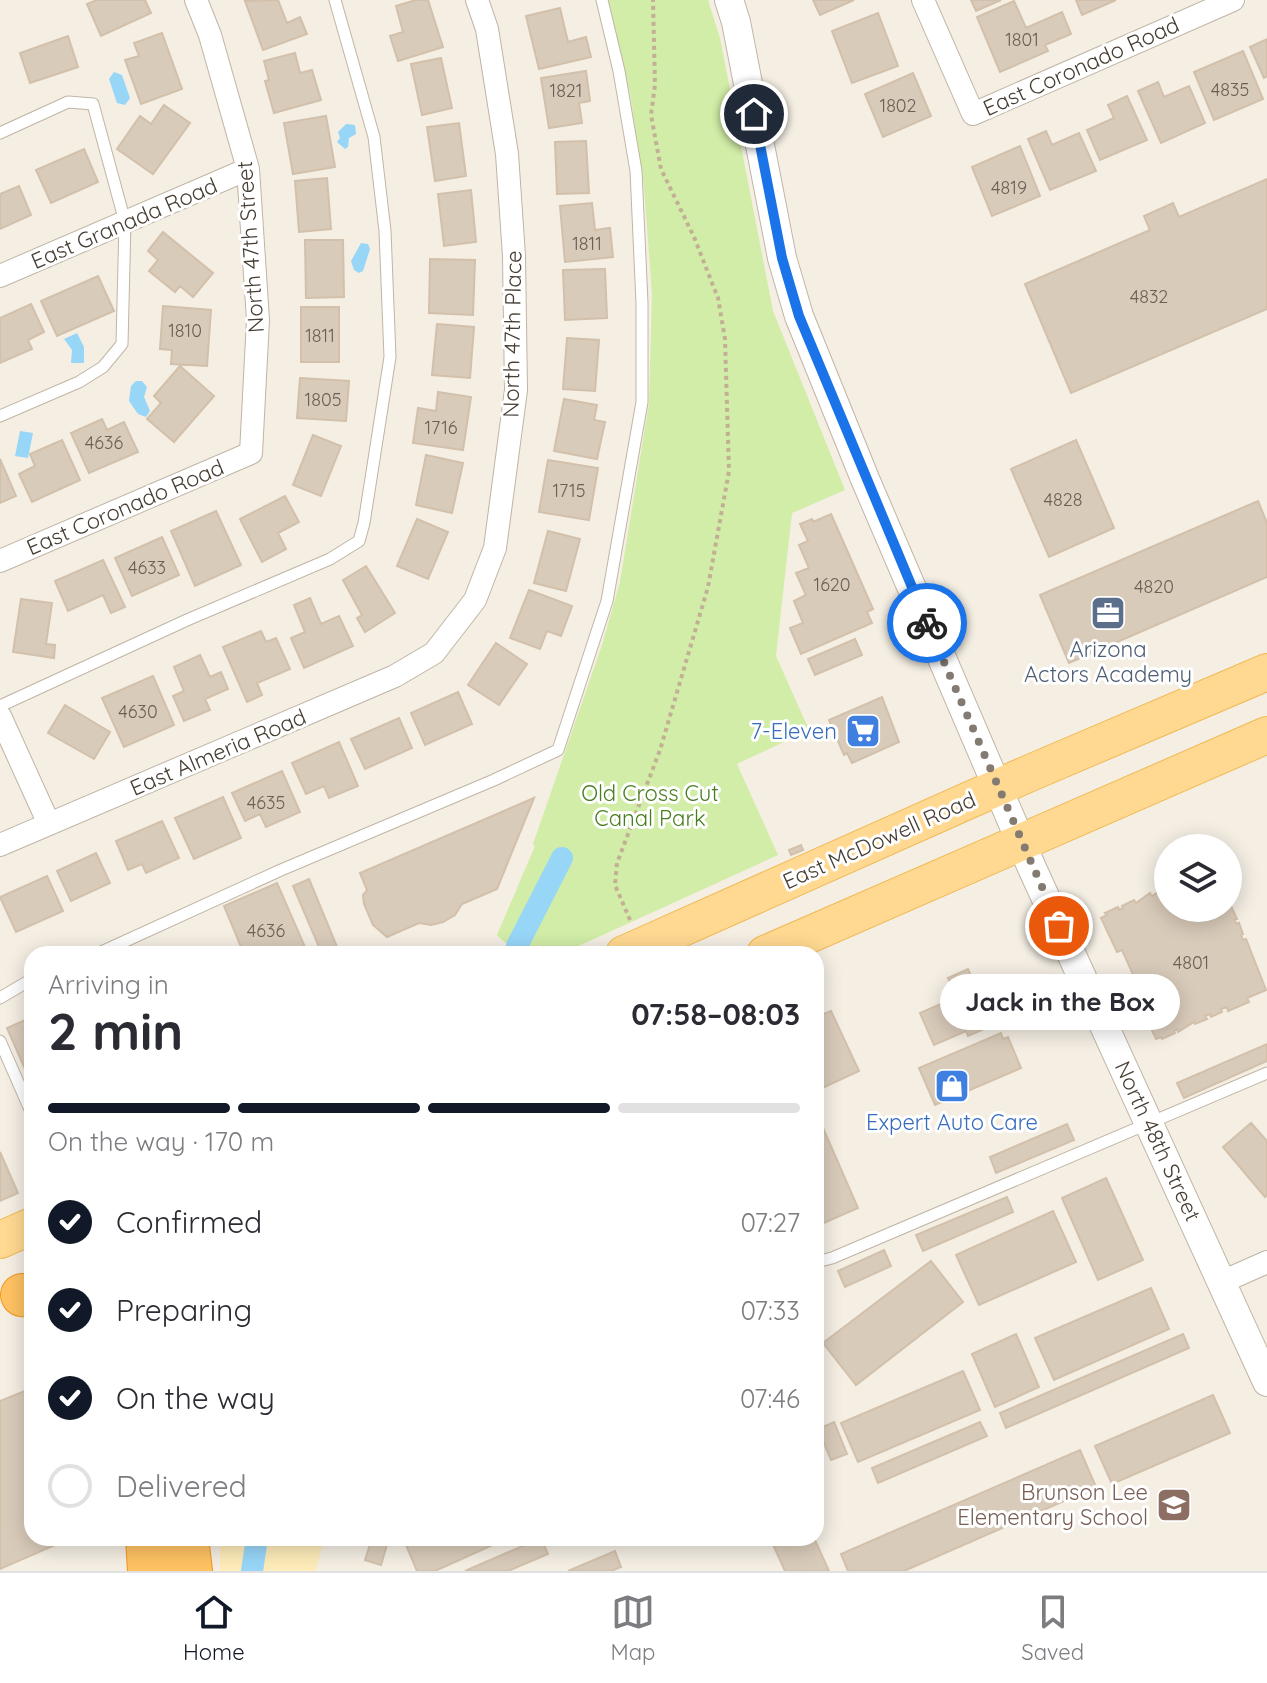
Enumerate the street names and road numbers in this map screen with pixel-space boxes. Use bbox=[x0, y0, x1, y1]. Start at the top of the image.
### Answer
street label: East Coronado Road bbox=[979, 10, 1183, 122]
street label: North 47th Street bbox=[230, 160, 270, 334]
street label: East Granada Road bbox=[27, 171, 221, 275]
street label: North 47th Place bbox=[497, 250, 527, 418]
street label: East Coronado Road bbox=[22, 453, 228, 561]
street label: East Almeria Road bbox=[126, 702, 310, 802]
street label: East McDowell Road bbox=[778, 785, 980, 895]
street label: North 48th Street bbox=[1109, 1057, 1207, 1225]

